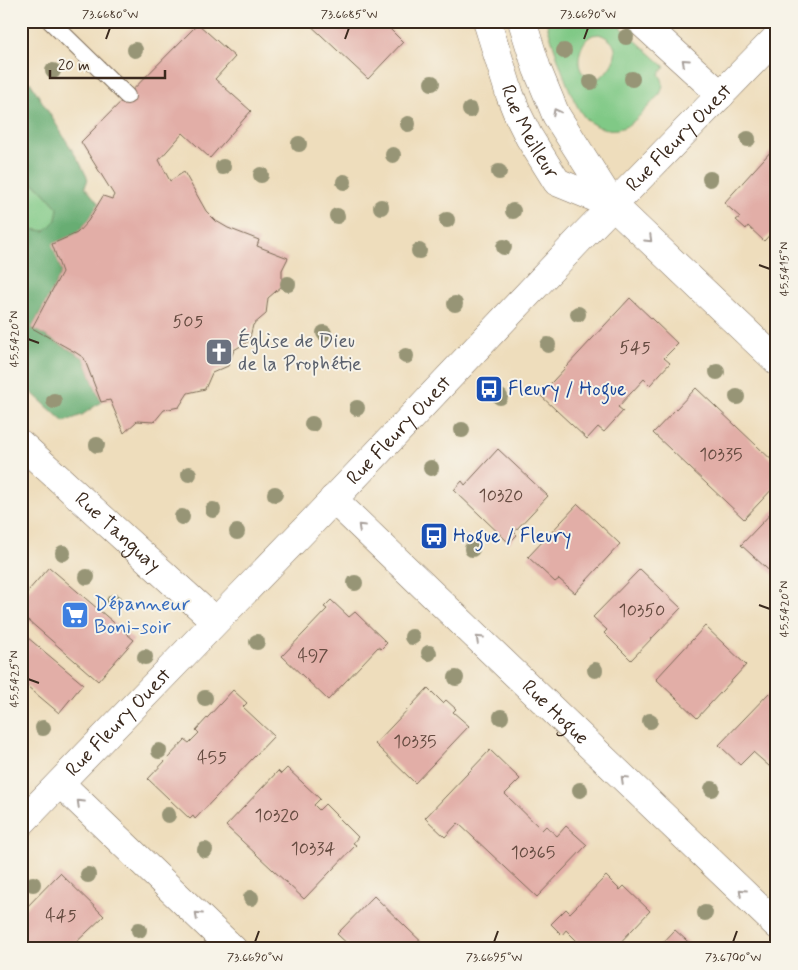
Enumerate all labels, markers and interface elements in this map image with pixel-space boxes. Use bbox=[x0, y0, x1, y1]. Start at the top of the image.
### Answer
text: 73.6680°W bbox=[82, 7, 138, 23]
text: 73.6685°W bbox=[321, 7, 377, 23]
text: 73.6690°W bbox=[560, 7, 616, 23]
scale bar bbox=[50, 48, 165, 80]
text: 20 m bbox=[58, 56, 90, 76]
one-way arrow bbox=[681, 59, 690, 68]
street label: Rue Fleury Ouest bbox=[620, 77, 738, 198]
street label: Rue Meilleur bbox=[494, 81, 566, 185]
one-way arrow bbox=[552, 108, 562, 117]
one-way arrow bbox=[643, 233, 652, 242]
text: 45.5415°N bbox=[777, 242, 793, 296]
house number: 505 bbox=[172, 310, 204, 334]
text: 45.5420°N bbox=[7, 311, 23, 367]
place label: Église de Dieu de la Prophétie bbox=[238, 328, 362, 378]
house number: 545 bbox=[619, 336, 651, 360]
church icon: Église de Dieu de la Prophétie bbox=[204, 337, 234, 367]
street label: Rue Fleury Ouest bbox=[340, 369, 457, 491]
bus stop icon: Fleury / Hogue bbox=[474, 374, 504, 404]
place label: Fleury / Hogue bbox=[508, 376, 627, 405]
house number: 10335 bbox=[699, 443, 743, 467]
house number: 10320 bbox=[479, 484, 523, 508]
street label: Rue Tanguay bbox=[69, 486, 167, 579]
bus stop icon: Hogue / Fleury bbox=[419, 521, 449, 551]
place label: Hogue / Fleury bbox=[453, 523, 572, 552]
one-way arrow bbox=[358, 524, 367, 533]
text: 45.5420°N bbox=[777, 581, 793, 637]
place label: Dépanneur Boni-soir bbox=[94, 591, 190, 641]
house number: 10350 bbox=[619, 599, 665, 623]
supermarket icon: Dépanneur Boni-soir bbox=[60, 600, 90, 630]
one-way arrow bbox=[475, 636, 484, 645]
house number: 497 bbox=[297, 644, 329, 668]
text: 45.5425°N bbox=[7, 650, 23, 708]
street label: Rue Fleury Ouest bbox=[59, 662, 177, 783]
street label: Rue Hogue bbox=[516, 674, 595, 751]
house number: 10335 bbox=[393, 730, 437, 754]
house number: 455 bbox=[197, 746, 227, 770]
one-way arrow bbox=[621, 776, 630, 785]
one-way arrow bbox=[77, 800, 86, 809]
house number: 10320 bbox=[255, 804, 299, 828]
house number: 10334 bbox=[291, 837, 335, 861]
house number: 10365 bbox=[511, 841, 555, 865]
one-way arrow bbox=[738, 888, 747, 897]
house number: 445 bbox=[45, 904, 77, 928]
one-way arrow bbox=[195, 912, 204, 921]
text: 73.6690°W bbox=[227, 950, 283, 966]
text: 73.6695°W bbox=[466, 950, 522, 966]
text: 73.6700°W bbox=[705, 950, 761, 966]

